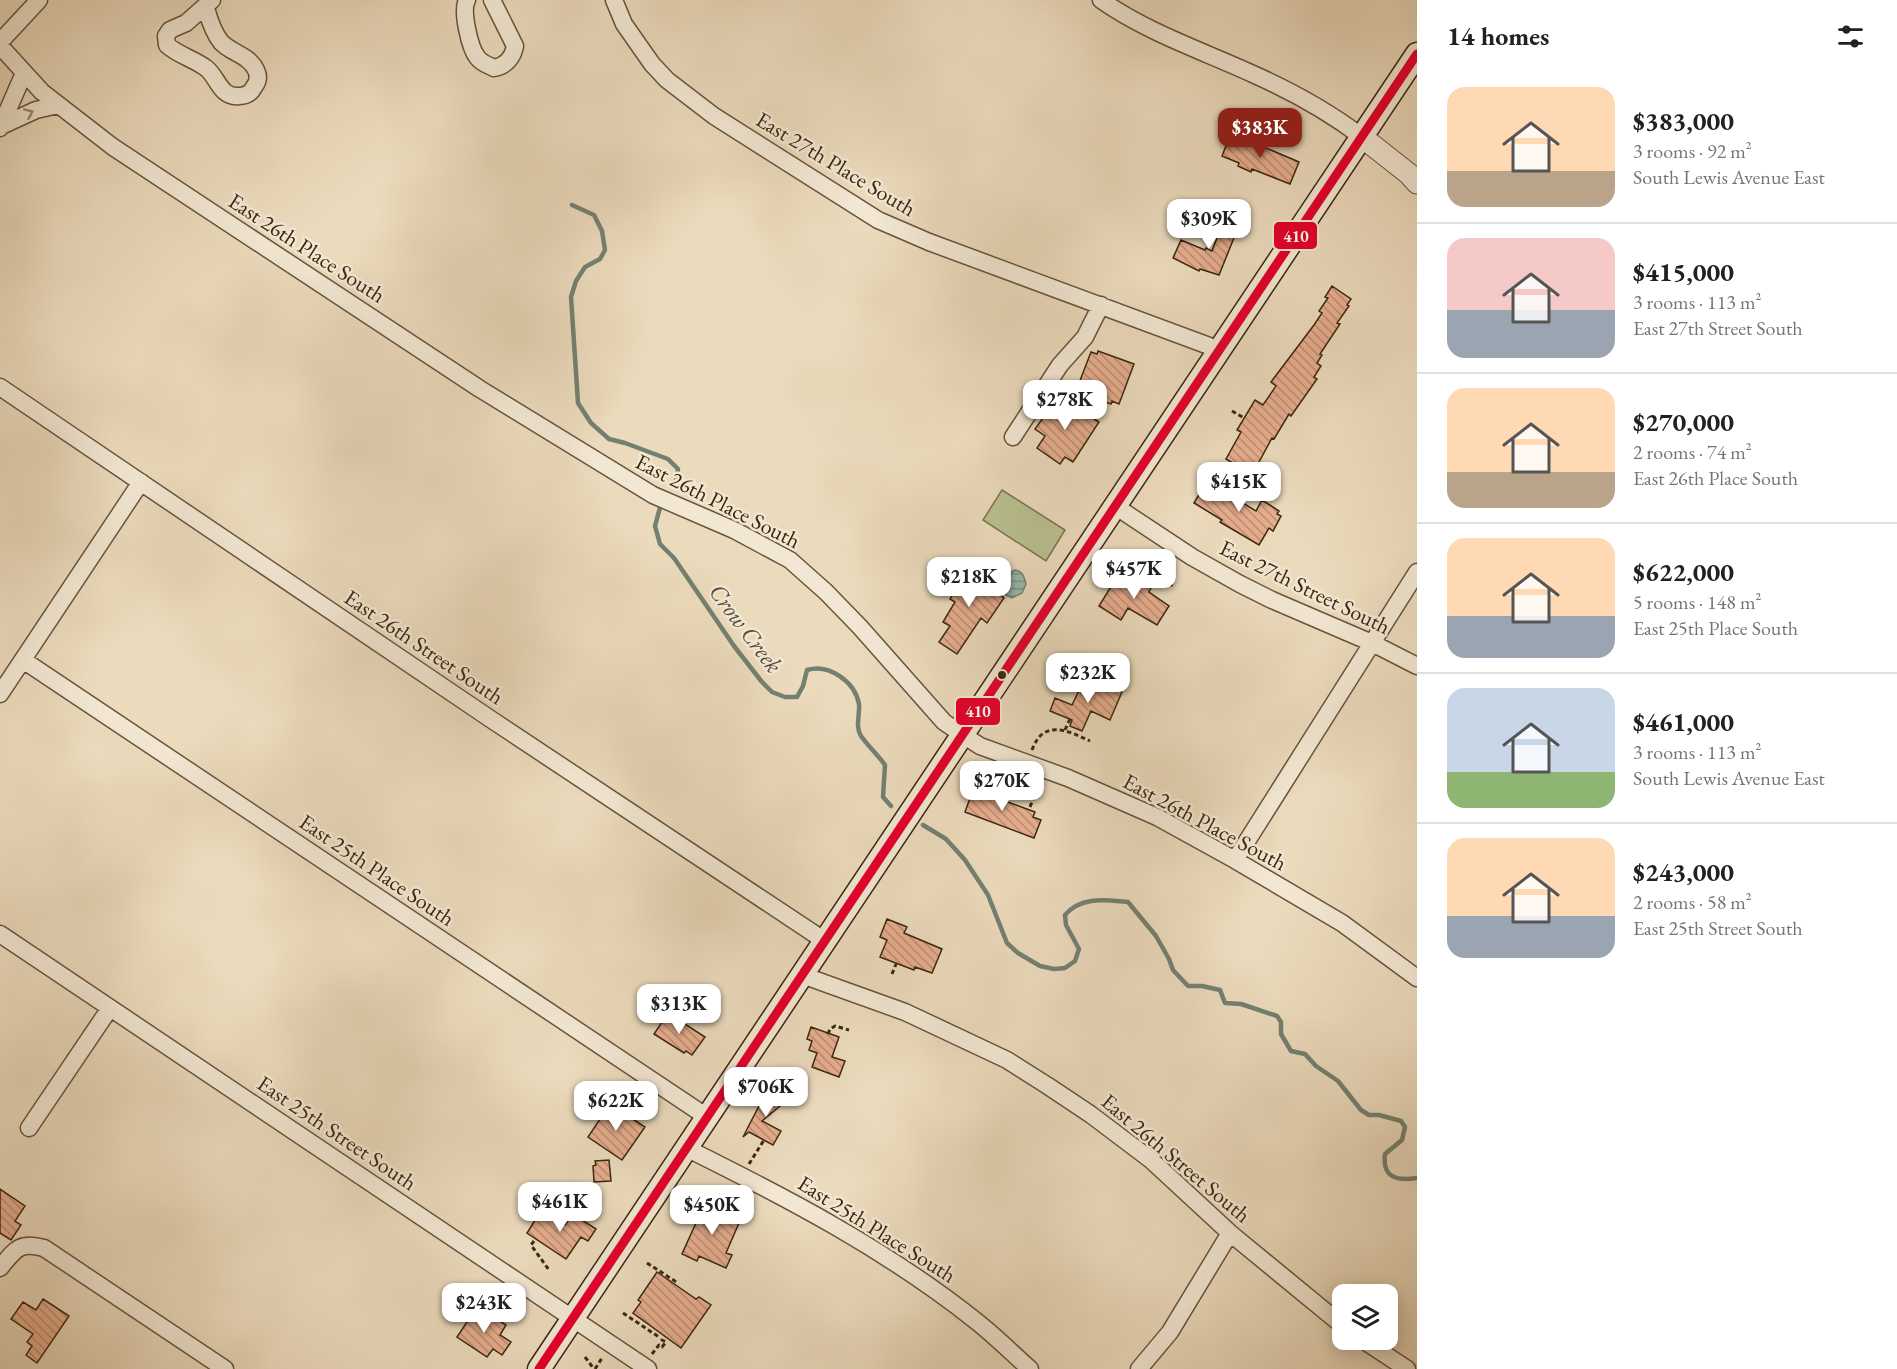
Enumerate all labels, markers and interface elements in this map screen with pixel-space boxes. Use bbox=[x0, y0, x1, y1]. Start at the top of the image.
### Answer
text: 14 homes bbox=[1447, 19, 1549, 53]
icon: filters bbox=[1834, 20, 1867, 53]
text: $383,000 bbox=[1633, 104, 1734, 138]
street label: East 27th Place South bbox=[751, 105, 921, 223]
pin: $383K bbox=[1218, 108, 1302, 159]
one-way arrow bbox=[23, 109, 34, 121]
icon: home bbox=[1495, 111, 1567, 183]
text: $383K bbox=[1232, 114, 1288, 140]
text: 3 rooms · 92 m² bbox=[1633, 138, 1752, 164]
text: South Lewis Avenue East bbox=[1633, 164, 1825, 190]
street label: East 26th Place South bbox=[223, 186, 391, 310]
pin: $309K bbox=[1167, 199, 1251, 250]
text: $309K bbox=[1181, 205, 1237, 231]
line badge: 410 bbox=[1273, 221, 1318, 250]
text: 410 bbox=[1283, 226, 1309, 247]
text: $415,000 bbox=[1633, 255, 1734, 289]
icon: home bbox=[1495, 262, 1567, 334]
text: 3 rooms · 113 m² bbox=[1633, 289, 1761, 315]
text: East 27th Street South bbox=[1633, 315, 1803, 341]
pin: $278K bbox=[1023, 380, 1107, 431]
text: $278K bbox=[1037, 386, 1093, 412]
text: $270,000 bbox=[1633, 405, 1734, 439]
icon: home bbox=[1495, 412, 1567, 484]
text: 2 rooms · 74 m² bbox=[1633, 439, 1752, 465]
street label: East 26th Place South bbox=[631, 447, 805, 555]
pin: $415K bbox=[1197, 462, 1281, 513]
text: East 26th Place South bbox=[1633, 465, 1798, 491]
text: $415K bbox=[1211, 468, 1267, 494]
street label: East 27th Street South bbox=[1215, 533, 1395, 641]
pin: $457K bbox=[1092, 549, 1176, 600]
text: $457K bbox=[1106, 555, 1162, 581]
text: $622,000 bbox=[1633, 555, 1734, 589]
pin: $218K bbox=[927, 557, 1011, 608]
icon: home bbox=[1495, 562, 1567, 634]
text: $218K bbox=[941, 563, 997, 589]
water label: Crow Creek bbox=[702, 577, 790, 679]
street label: East 26th Street South bbox=[339, 583, 509, 711]
text: 5 rooms · 148 m² bbox=[1633, 589, 1761, 615]
text: East 25th Place South bbox=[1633, 615, 1798, 641]
pin: $232K bbox=[1046, 653, 1130, 704]
text: $232K bbox=[1060, 659, 1116, 685]
unlabelled marker bbox=[996, 669, 1008, 681]
line badge: 410 bbox=[955, 697, 1001, 726]
text: 410 bbox=[965, 701, 991, 722]
text: $461,000 bbox=[1633, 705, 1734, 739]
icon: home bbox=[1495, 712, 1567, 784]
text: 3 rooms · 113 m² bbox=[1633, 739, 1761, 765]
pin: $270K bbox=[960, 761, 1044, 812]
text: South Lewis Avenue East bbox=[1633, 765, 1825, 791]
text: $270K bbox=[974, 767, 1030, 793]
street label: East 26th Place South bbox=[1118, 767, 1292, 877]
street label: East 25th Place South bbox=[294, 807, 460, 933]
text: $243,000 bbox=[1633, 855, 1734, 889]
icon: home bbox=[1495, 862, 1567, 934]
text: 2 rooms · 58 m² bbox=[1633, 889, 1752, 915]
text: East 25th Street South bbox=[1633, 915, 1803, 941]
pin: $313K bbox=[637, 984, 721, 1035]
text: $313K bbox=[651, 990, 707, 1016]
pin: $706K bbox=[724, 1067, 808, 1118]
street label: East 25th Street South bbox=[252, 1069, 422, 1197]
text: $706K bbox=[738, 1073, 794, 1099]
pin: $622K bbox=[574, 1081, 658, 1132]
text: $622K bbox=[588, 1087, 644, 1113]
street label: East 26th Street South bbox=[1095, 1087, 1257, 1229]
street label: East 25th Place South bbox=[792, 1169, 962, 1289]
pin: $461K bbox=[518, 1182, 602, 1233]
pin: $450K bbox=[670, 1185, 754, 1236]
text: $461K bbox=[532, 1188, 588, 1214]
text: $450K bbox=[684, 1191, 740, 1217]
pin: $243K bbox=[442, 1283, 526, 1334]
map controls bbox=[1332, 1284, 1398, 1350]
button: layers bbox=[1332, 1284, 1398, 1350]
text: $243K bbox=[456, 1289, 512, 1315]

